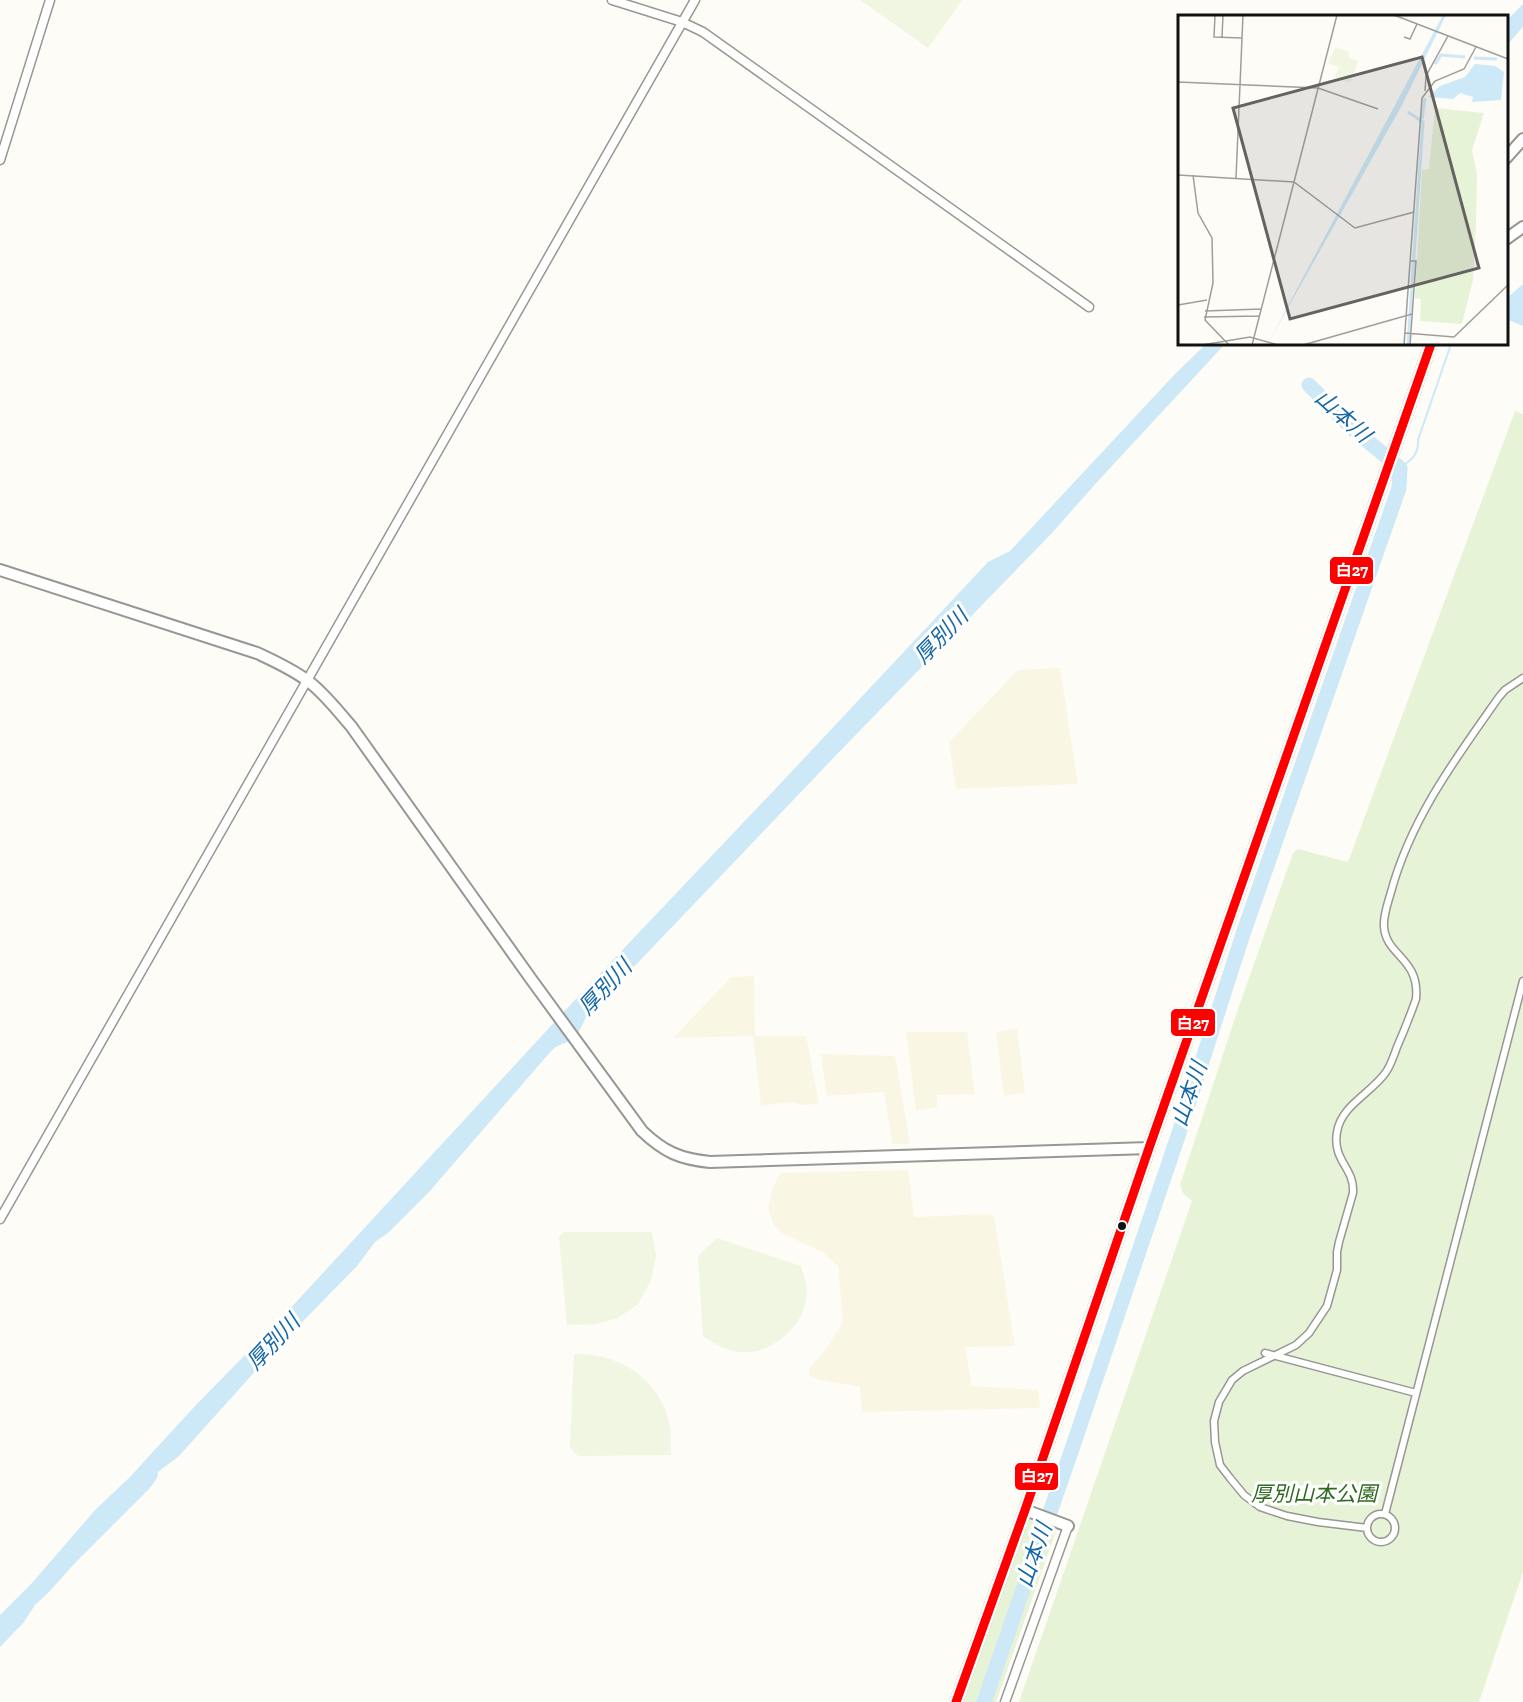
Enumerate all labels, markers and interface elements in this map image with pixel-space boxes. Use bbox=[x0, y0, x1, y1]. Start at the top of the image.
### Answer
inset map bbox=[1178, 15, 1508, 345]
water label: 山本川 bbox=[1309, 384, 1378, 449]
line badge: 白27 bbox=[1329, 556, 1374, 585]
text: 白27 bbox=[1336, 561, 1368, 580]
water label: 厚別川 bbox=[908, 601, 975, 669]
water label: 厚別川 bbox=[573, 952, 639, 1020]
line badge: 白27 bbox=[1170, 1008, 1216, 1037]
text: 白27 bbox=[1177, 1014, 1209, 1033]
water label: 山本川 bbox=[1165, 1057, 1213, 1130]
unlabelled marker bbox=[1116, 1220, 1128, 1232]
water label: 厚別川 bbox=[241, 1307, 307, 1375]
line badge: 白27 bbox=[1014, 1462, 1059, 1491]
text: 白27 bbox=[1021, 1467, 1053, 1486]
park label: 厚別山本公園 bbox=[1251, 1481, 1380, 1506]
water label: 山本川 bbox=[1010, 1518, 1058, 1591]

